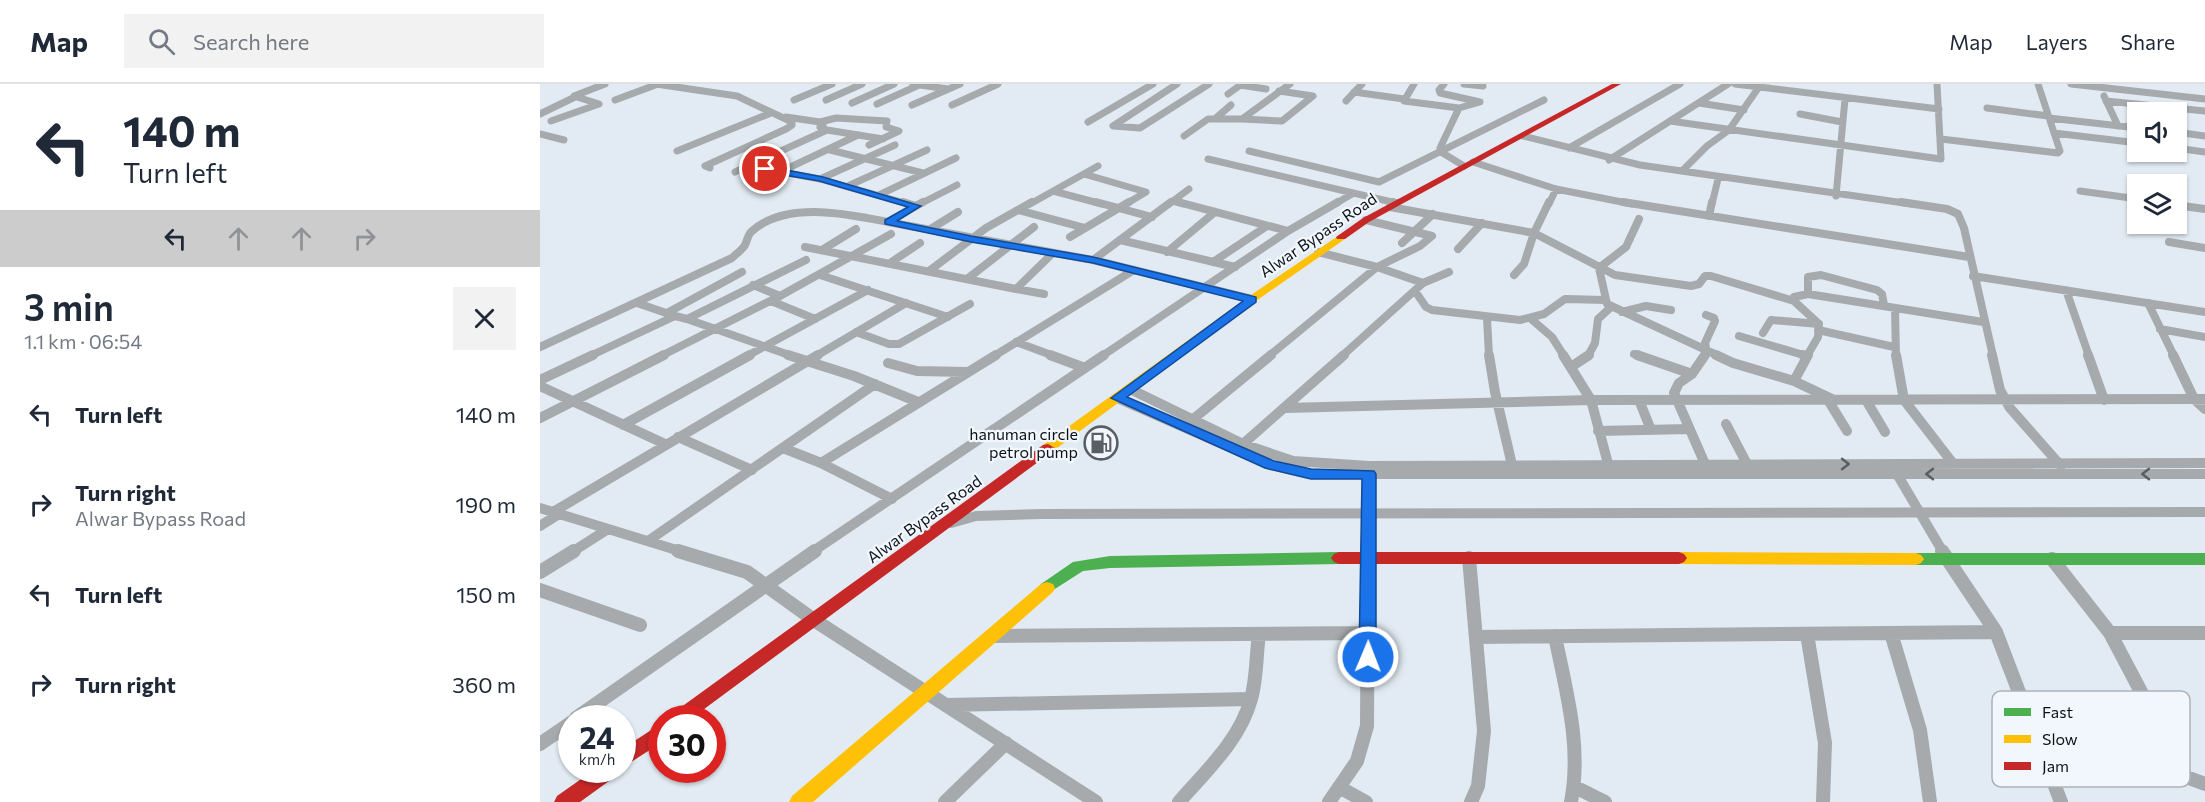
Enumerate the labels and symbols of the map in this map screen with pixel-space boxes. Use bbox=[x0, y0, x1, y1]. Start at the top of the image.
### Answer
pin bbox=[739, 143, 790, 194]
street label: Alwar Bypass Road bbox=[1256, 188, 1380, 281]
place label: hanuman circle petrol pump bbox=[969, 424, 1078, 461]
fuel station icon: hanuman circle petrol pump bbox=[1083, 425, 1119, 461]
one-way arrow bbox=[1840, 458, 1849, 470]
one-way arrow bbox=[1926, 468, 1935, 480]
one-way arrow bbox=[2142, 468, 2151, 480]
street label: Alwar Bypass Road bbox=[863, 471, 985, 567]
position arrow bbox=[1336, 625, 1400, 689]
legend bbox=[1992, 691, 2190, 787]
text: Fast bbox=[2042, 702, 2073, 721]
speed limit sign: 30 bbox=[648, 705, 726, 783]
text: Slow bbox=[2042, 729, 2078, 748]
text: Jam bbox=[2042, 756, 2069, 775]

